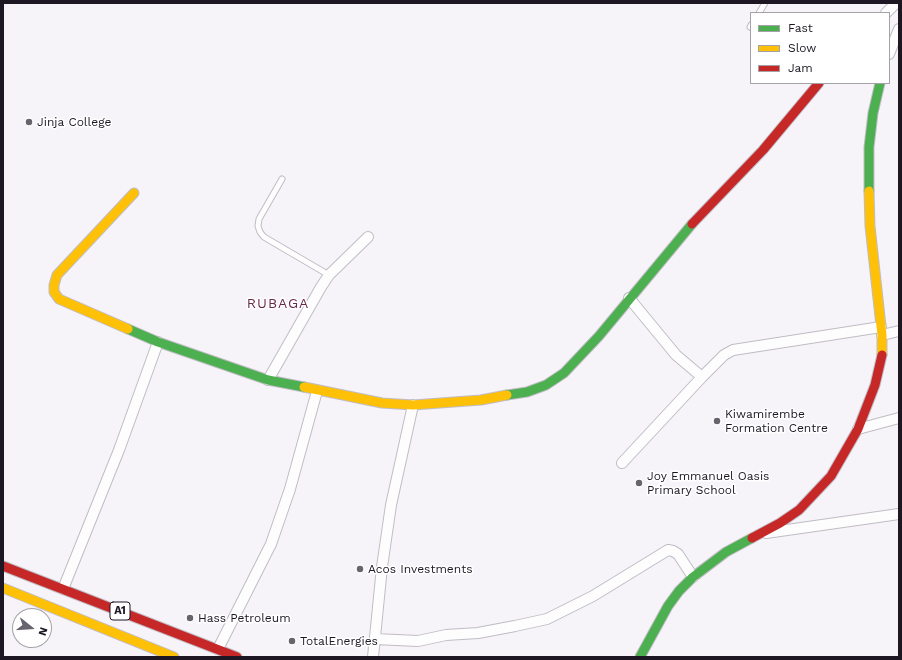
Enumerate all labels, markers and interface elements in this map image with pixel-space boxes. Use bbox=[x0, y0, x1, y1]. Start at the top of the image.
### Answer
legend bbox=[750, 12, 890, 84]
text: Fast bbox=[788, 21, 813, 35]
text: Slow bbox=[788, 41, 816, 55]
text: Jam bbox=[788, 61, 813, 75]
place label: Jinja College bbox=[37, 115, 111, 129]
marker: Jinja College bbox=[24, 117, 34, 127]
district label: RUBAGA bbox=[247, 296, 309, 312]
place label: Kiwamirembe Formation Centre bbox=[725, 407, 828, 435]
marker: Kiwamirembe Formation Centre bbox=[712, 416, 722, 426]
place label: Joy Emmanuel Oasis Primary School bbox=[647, 469, 769, 497]
marker: Joy Emmanuel Oasis Primary School bbox=[634, 478, 644, 488]
place label: Acos Investments bbox=[368, 562, 472, 576]
marker: Acos Investments bbox=[355, 564, 365, 574]
road number: A1 bbox=[110, 602, 130, 620]
north arrow bbox=[12, 608, 52, 648]
place label: Hass Petroleum bbox=[198, 611, 291, 625]
marker: Hass Petroleum bbox=[185, 613, 195, 623]
text: N bbox=[36, 626, 50, 637]
place label: TotalEnergies bbox=[300, 634, 378, 648]
marker: TotalEnergies bbox=[287, 636, 297, 646]

